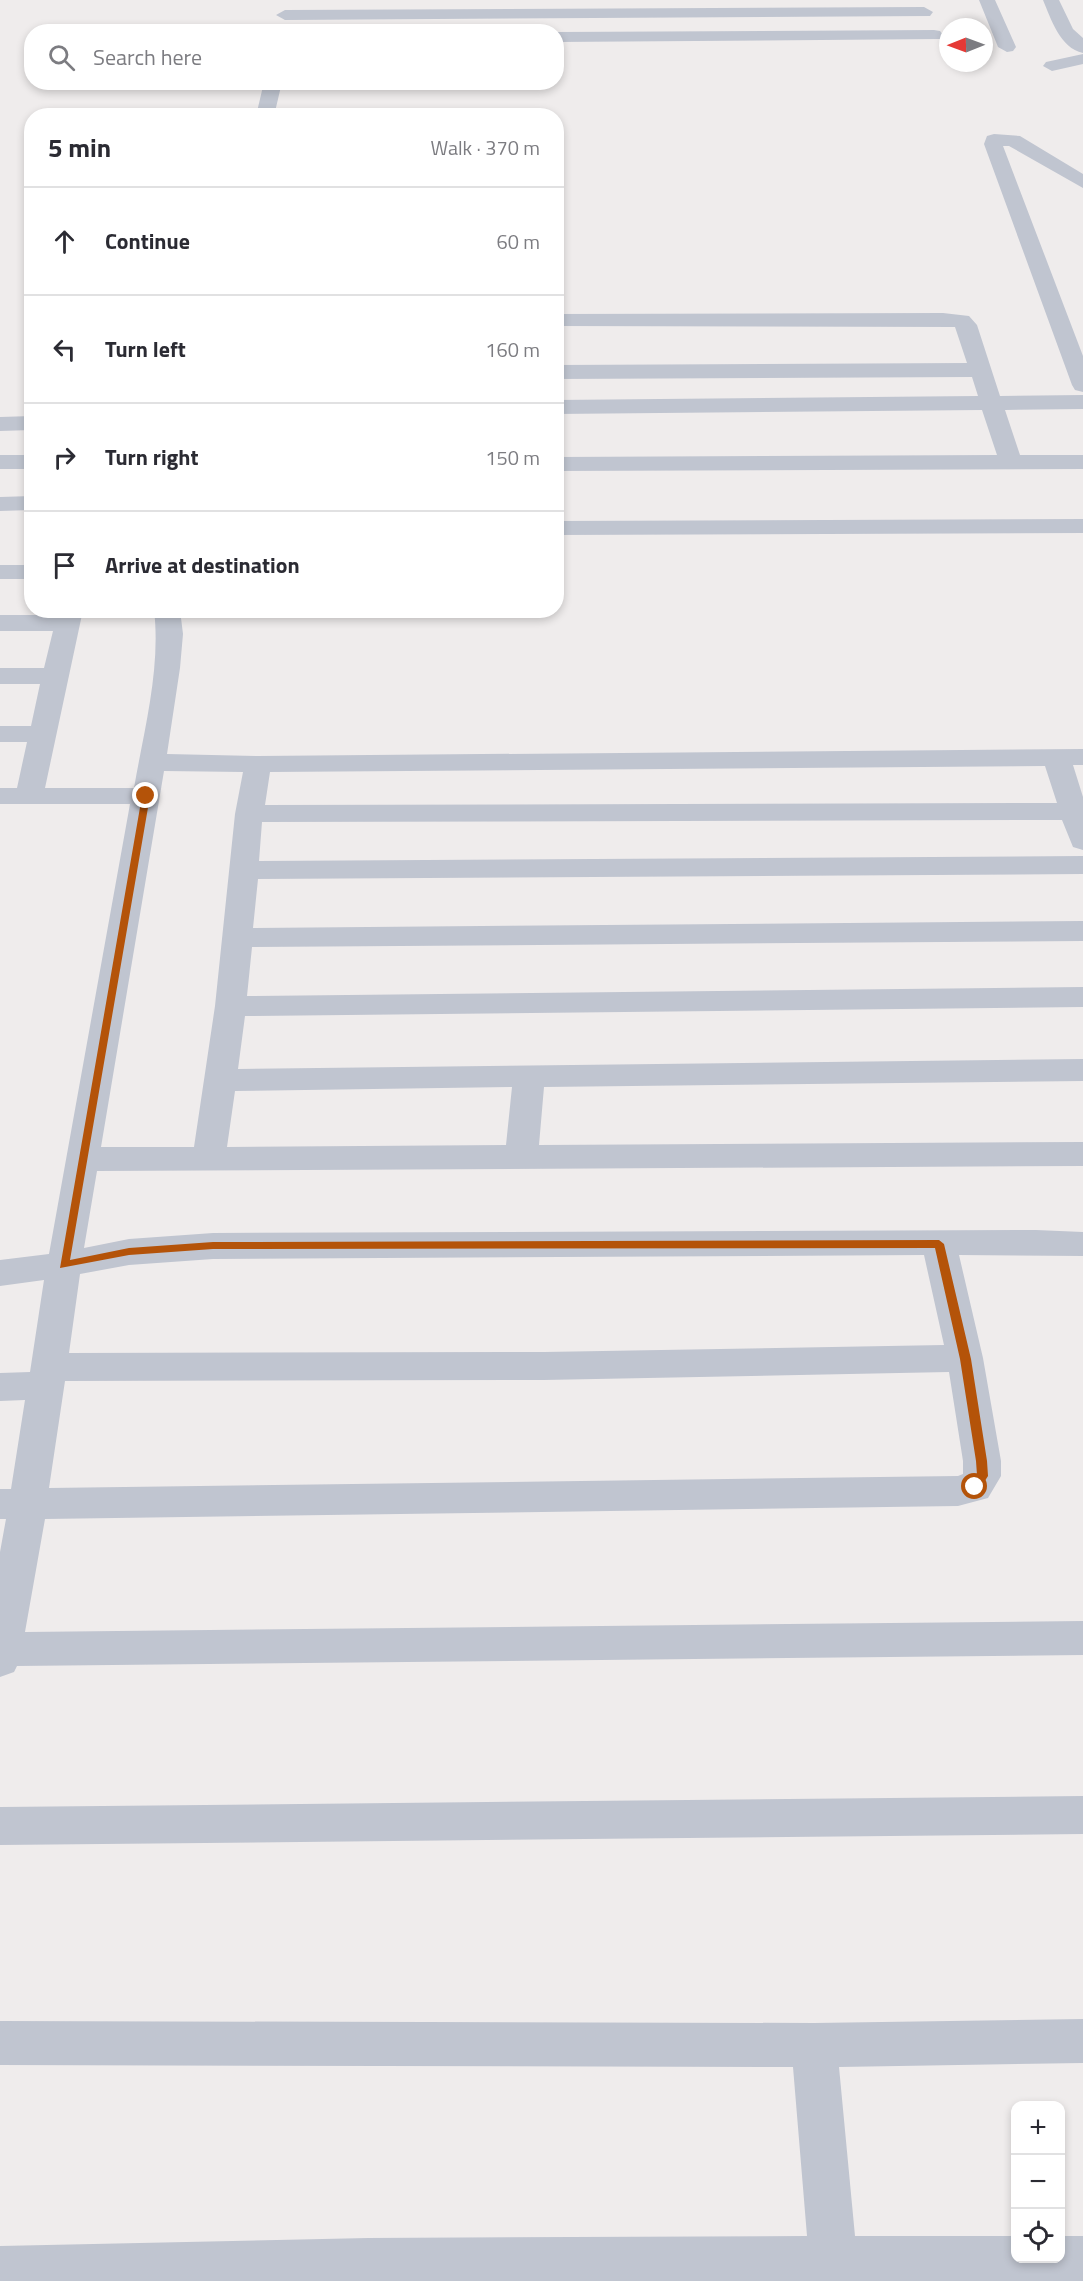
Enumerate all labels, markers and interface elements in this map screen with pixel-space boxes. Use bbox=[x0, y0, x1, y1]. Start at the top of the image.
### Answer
north arrow bbox=[939, 18, 993, 72]
search box bbox=[24, 24, 564, 90]
text: Search here bbox=[93, 40, 202, 74]
icon: search bbox=[45, 41, 78, 74]
text: 5 min bbox=[48, 128, 111, 167]
text: Walk · 370 m bbox=[431, 132, 540, 163]
text: Continue bbox=[105, 224, 190, 258]
icon: ahead bbox=[48, 225, 81, 258]
text: 60 m bbox=[496, 226, 540, 257]
text: Turn left bbox=[105, 332, 186, 366]
icon: left bbox=[48, 333, 81, 366]
text: 160 m bbox=[485, 334, 540, 365]
text: Turn right bbox=[105, 440, 199, 474]
icon: right bbox=[48, 441, 81, 474]
text: 150 m bbox=[485, 442, 540, 473]
text: Arrive at destination bbox=[105, 548, 300, 582]
icon: arrive bbox=[48, 549, 81, 582]
route end bbox=[132, 782, 158, 808]
route start bbox=[961, 1473, 987, 1499]
map controls bbox=[1011, 2101, 1065, 2263]
button: + bbox=[1011, 2101, 1065, 2155]
button: − bbox=[1011, 2155, 1065, 2209]
button: locate bbox=[1011, 2209, 1065, 2263]

